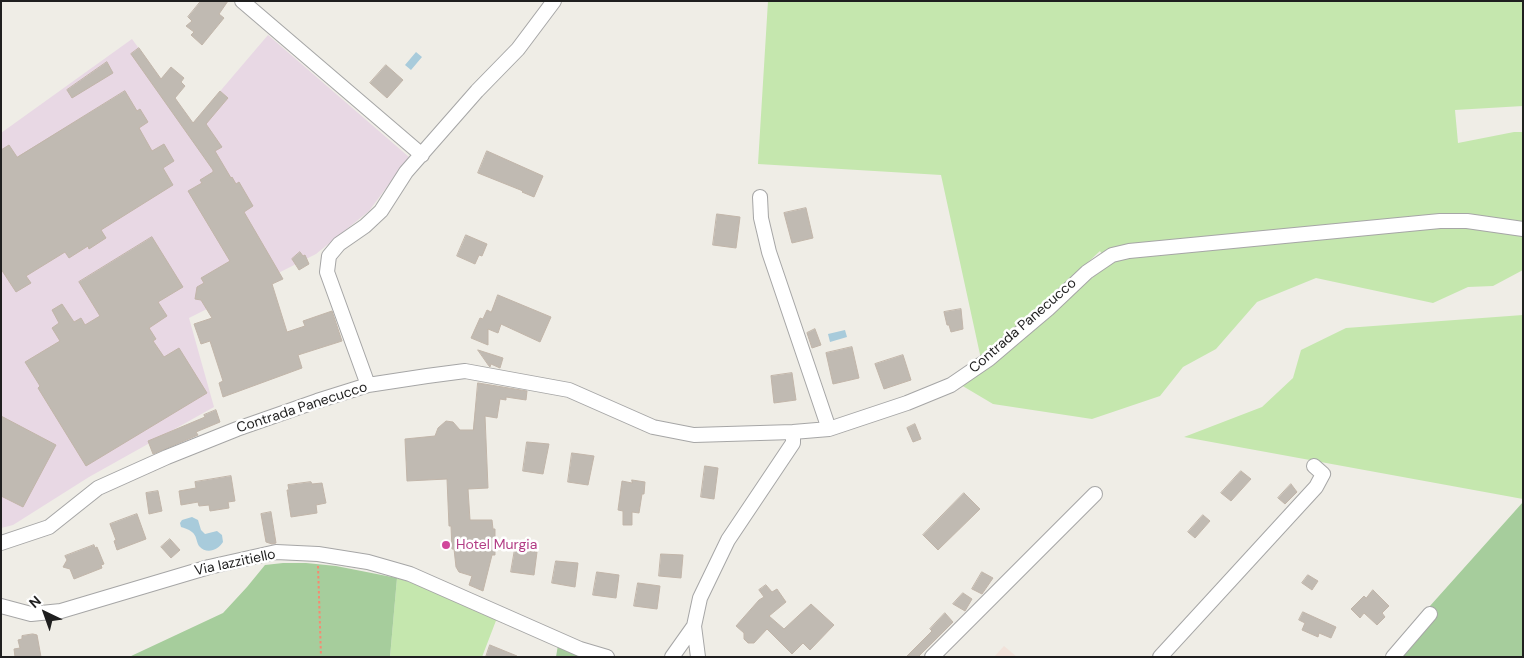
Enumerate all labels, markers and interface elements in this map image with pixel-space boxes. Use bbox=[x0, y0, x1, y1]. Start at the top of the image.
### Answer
street label: Contrada Panecucco bbox=[966, 275, 1080, 377]
street label: Contrada Panecucco bbox=[234, 379, 370, 437]
place label: Hotel Murgia bbox=[456, 537, 537, 553]
marker: Hotel Murgia bbox=[440, 539, 452, 551]
street label: Via Iazzitiello bbox=[193, 546, 277, 580]
north arrow bbox=[20, 588, 70, 638]
text: N bbox=[25, 592, 45, 612]

